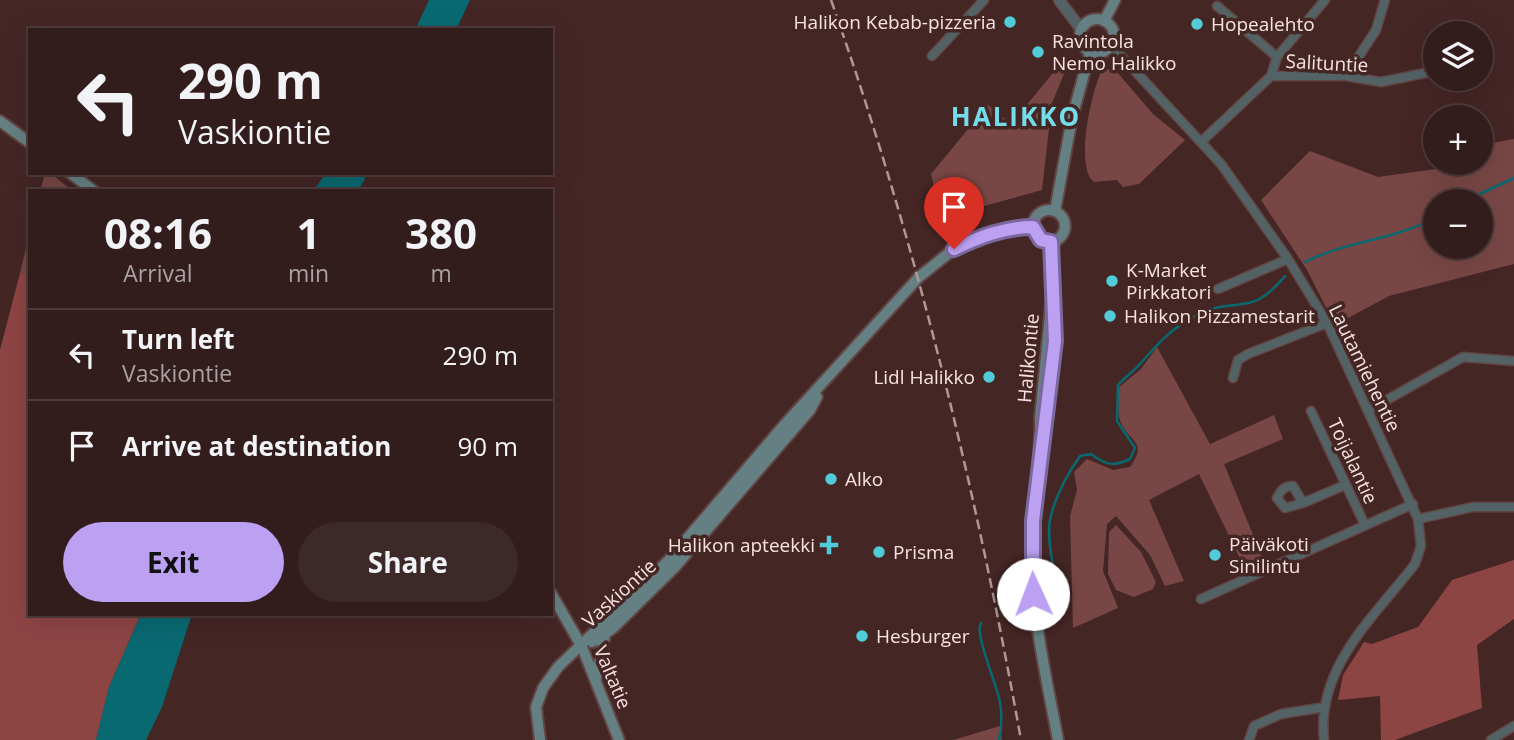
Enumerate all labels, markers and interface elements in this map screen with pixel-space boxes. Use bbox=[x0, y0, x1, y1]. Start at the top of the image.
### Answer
place label: Halikon Kebab-pizzeria bbox=[794, 9, 996, 35]
place label: Hopealehto bbox=[1211, 11, 1315, 37]
marker: Halikon Kebab-pizzeria bbox=[1002, 14, 1018, 30]
marker: Hopealehto bbox=[1189, 16, 1205, 32]
map controls bbox=[1423, 21, 1493, 259]
button: layers bbox=[1423, 21, 1493, 91]
place label: Ravintola Nemo Halikko bbox=[1052, 28, 1176, 76]
marker: Ravintola Nemo Halikko bbox=[1030, 44, 1046, 60]
text: 290 m bbox=[178, 47, 323, 113]
street label: Salituntie bbox=[1285, 48, 1369, 78]
icon: left bbox=[63, 56, 154, 147]
district label: HALIKKO bbox=[951, 98, 1081, 134]
button: + bbox=[1423, 105, 1493, 175]
text: Vaskiontie bbox=[178, 110, 331, 153]
pin bbox=[924, 177, 984, 249]
icon: arrive bbox=[935, 188, 973, 226]
button: − bbox=[1423, 189, 1493, 259]
text: 08:16 bbox=[104, 204, 212, 261]
text: 1 bbox=[296, 204, 321, 261]
text: 380 bbox=[405, 204, 477, 261]
text: Arrival bbox=[123, 257, 193, 289]
text: min bbox=[288, 257, 329, 289]
text: m bbox=[430, 257, 452, 289]
place label: K-Market Pirkkatori bbox=[1126, 257, 1211, 305]
marker: K-Market Pirkkatori bbox=[1104, 273, 1120, 289]
street label: Lautamiehentie bbox=[1323, 300, 1407, 436]
place label: Halikon Pizzamestarit bbox=[1124, 303, 1315, 329]
marker: Halikon Pizzamestarit bbox=[1102, 308, 1118, 324]
street label: Halikontie bbox=[1011, 312, 1045, 404]
text: Turn left bbox=[122, 321, 234, 357]
icon: left bbox=[63, 336, 101, 374]
text: 290 m bbox=[443, 337, 518, 373]
text: Vaskiontie bbox=[122, 357, 232, 389]
place label: Lidl Halikko bbox=[873, 364, 975, 390]
marker: Lidl Halikko bbox=[981, 369, 997, 385]
street label: Toijalantie bbox=[1322, 414, 1384, 508]
icon: arrive bbox=[63, 427, 101, 465]
text: Arrive at destination bbox=[122, 428, 391, 464]
text: 90 m bbox=[457, 428, 518, 464]
place label: Alko bbox=[845, 466, 883, 492]
marker: Alko bbox=[823, 471, 839, 487]
button: Exit bbox=[63, 522, 284, 602]
button: Share bbox=[298, 522, 518, 602]
place label: Päiväkoti Sinilintu bbox=[1229, 531, 1309, 579]
place label: Halikon apteekki bbox=[668, 532, 815, 558]
marker: Halikon apteekki bbox=[821, 537, 837, 553]
place label: Prisma bbox=[893, 539, 954, 565]
marker: Prisma bbox=[871, 544, 887, 560]
marker: Päiväkoti Sinilintu bbox=[1207, 547, 1223, 563]
street label: Vaskiontie bbox=[576, 553, 662, 633]
position arrow bbox=[996, 557, 1070, 631]
place label: Hesburger bbox=[876, 623, 970, 649]
marker: Hesburger bbox=[854, 628, 870, 644]
street label: Valtatie bbox=[588, 641, 638, 713]

